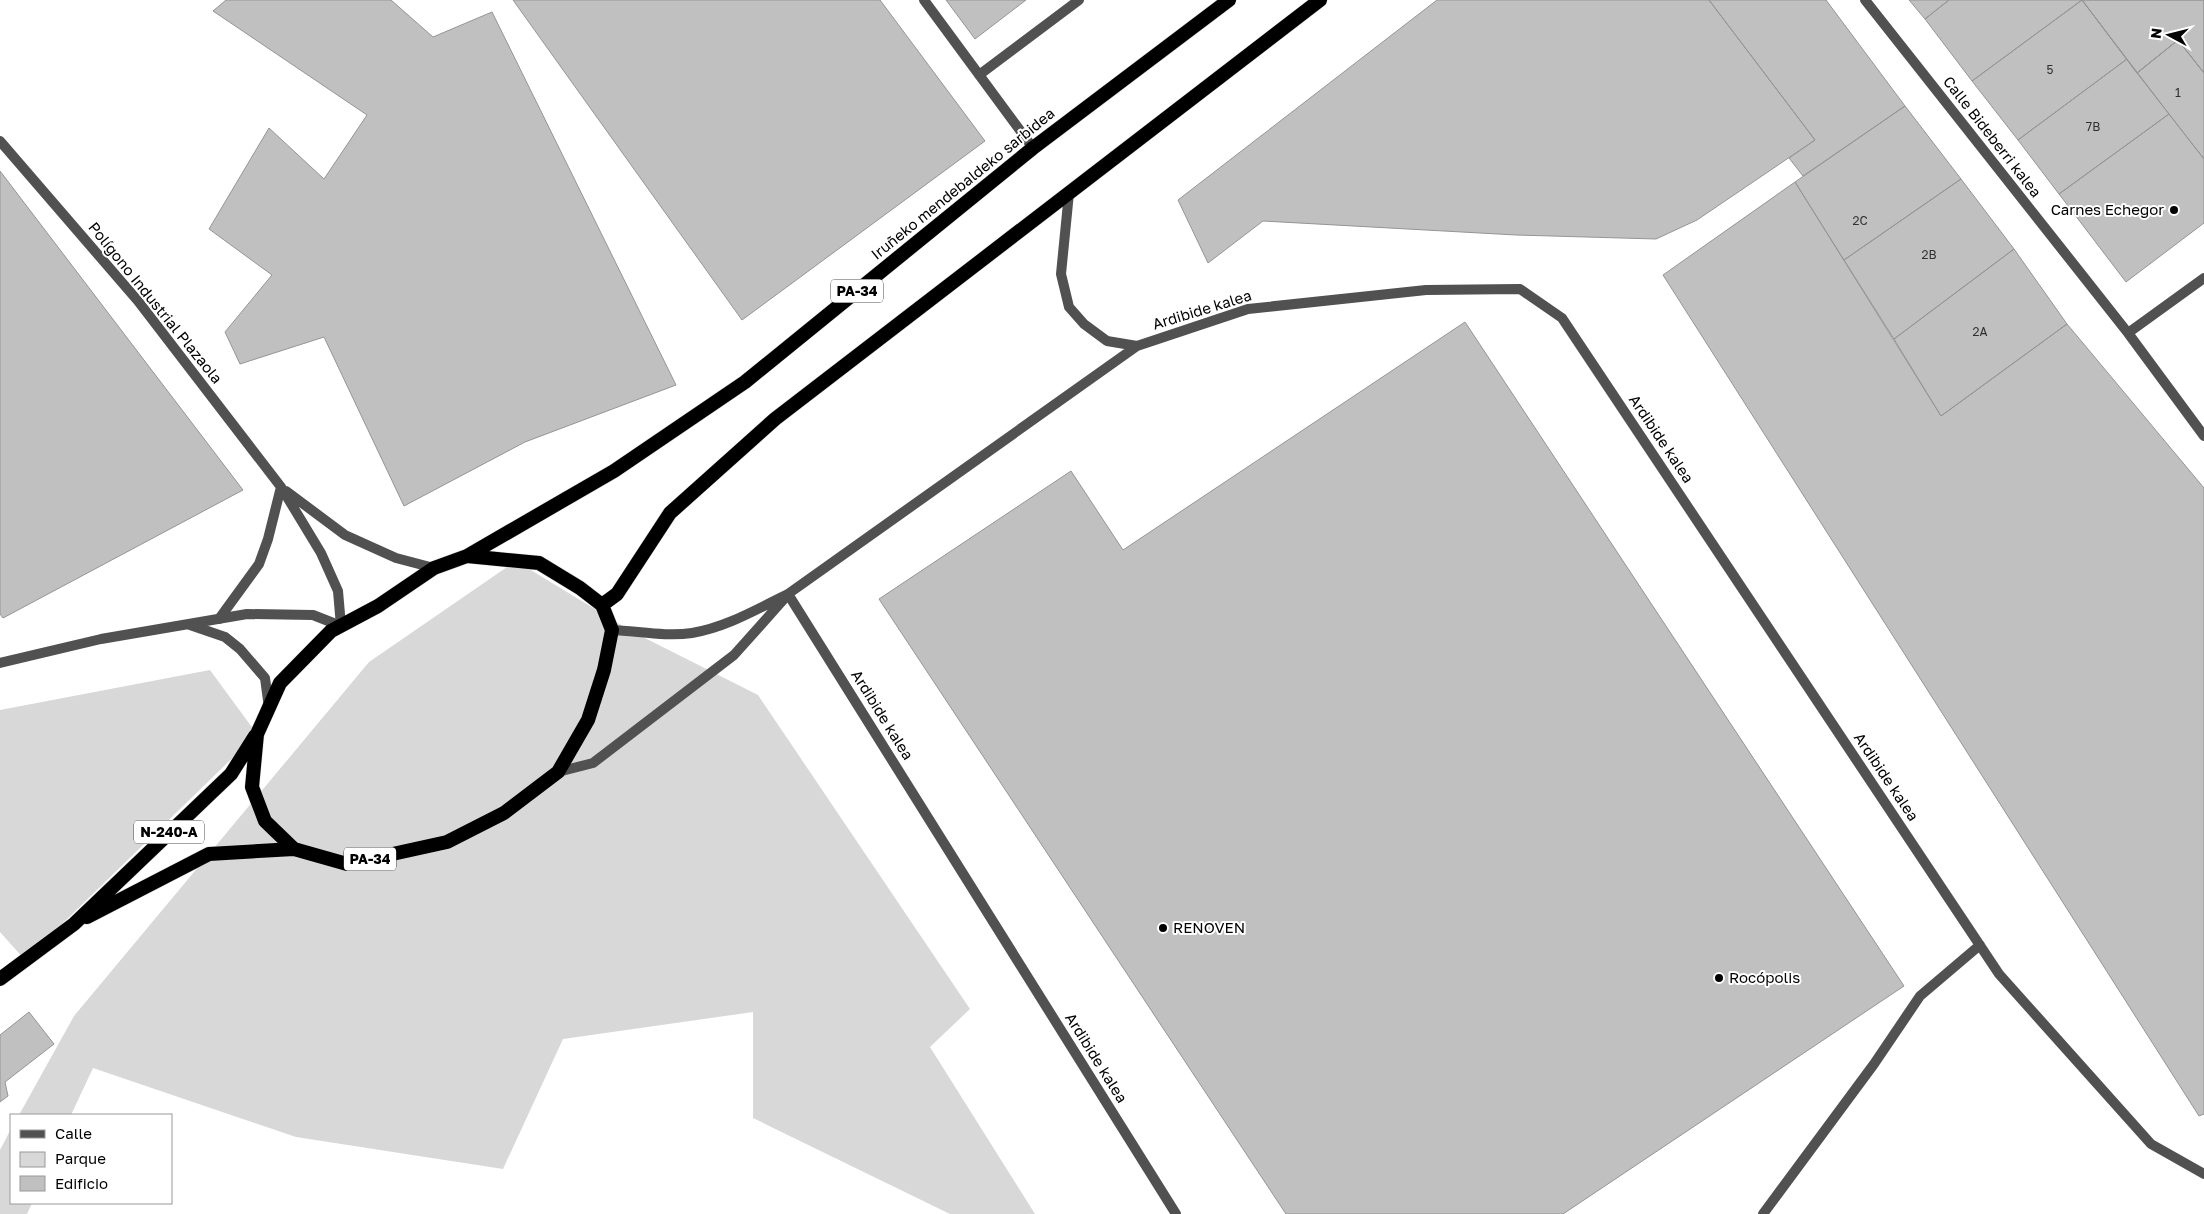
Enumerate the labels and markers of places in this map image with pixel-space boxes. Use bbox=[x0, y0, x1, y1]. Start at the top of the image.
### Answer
place label: Carnes Echegor bbox=[2051, 200, 2164, 218]
marker: Carnes Echegor bbox=[2168, 204, 2180, 216]
place label: RENOVEN bbox=[1173, 918, 1245, 936]
marker: RENOVEN bbox=[1157, 922, 1169, 934]
place label: Rocópolis bbox=[1729, 968, 1800, 986]
marker: Rocópolis bbox=[1713, 972, 1725, 984]

